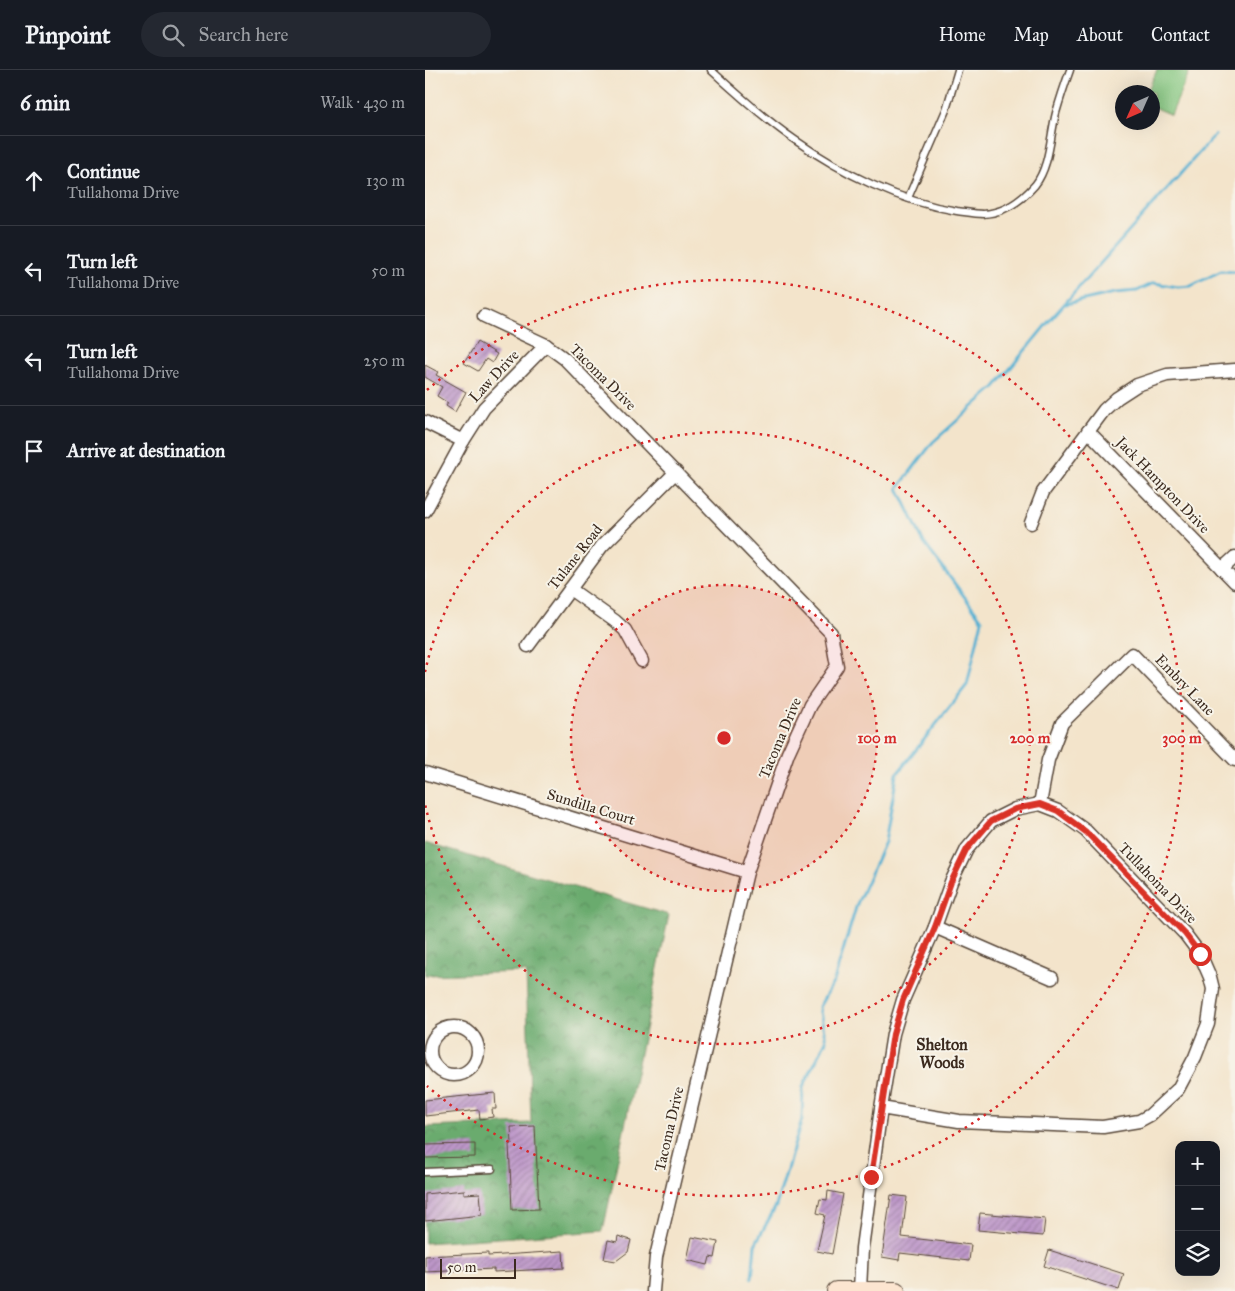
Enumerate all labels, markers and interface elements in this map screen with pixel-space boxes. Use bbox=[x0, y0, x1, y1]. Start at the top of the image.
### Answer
search box bbox=[141, 12, 491, 57]
text: Pinpoint bbox=[25, 20, 111, 50]
icon: search bbox=[159, 21, 187, 49]
text: Search here bbox=[199, 23, 289, 46]
text: Home bbox=[939, 24, 986, 46]
text: Map bbox=[1014, 24, 1049, 46]
text: About bbox=[1077, 24, 1123, 46]
text: Contact bbox=[1151, 24, 1210, 46]
north arrow bbox=[1115, 85, 1160, 130]
text: 6 min bbox=[20, 90, 70, 116]
text: Walk · 430 m bbox=[320, 93, 405, 112]
text: Continue bbox=[67, 160, 140, 183]
icon: ahead bbox=[20, 167, 48, 195]
text: 130 m bbox=[366, 171, 405, 190]
text: Tullahoma Drive bbox=[67, 183, 179, 202]
text: Turn left bbox=[67, 250, 137, 273]
icon: left bbox=[20, 257, 48, 285]
text: 50 m bbox=[371, 261, 405, 280]
text: Tullahoma Drive bbox=[67, 273, 179, 292]
text: Turn left bbox=[67, 340, 137, 363]
street label: Tacoma Drive bbox=[566, 340, 640, 414]
street label: Law Drive bbox=[465, 346, 523, 406]
icon: left bbox=[20, 347, 48, 375]
text: 250 m bbox=[364, 351, 405, 370]
text: Tullahoma Drive bbox=[67, 363, 179, 382]
street label: Jack Hampton Drive bbox=[1110, 432, 1214, 538]
icon: arrive bbox=[20, 437, 48, 465]
text: Arrive at destination bbox=[67, 439, 225, 462]
street label: Tulane Road bbox=[544, 520, 606, 593]
street label: Embry Lane bbox=[1151, 651, 1219, 719]
street label: Tacoma Drive bbox=[755, 695, 805, 781]
centre of rings bbox=[715, 729, 733, 747]
text: 100 m bbox=[857, 729, 897, 747]
text: 200 m bbox=[1010, 729, 1051, 747]
text: 300 m bbox=[1162, 729, 1202, 748]
street label: Sundilla Court bbox=[545, 785, 638, 829]
street label: Tullahoma Drive bbox=[1115, 839, 1201, 927]
route start bbox=[1189, 943, 1212, 966]
district label: Shelton Woods bbox=[916, 1035, 968, 1072]
street label: Tacoma Drive bbox=[650, 1085, 688, 1173]
map controls bbox=[1175, 1141, 1220, 1276]
button: + bbox=[1175, 1141, 1220, 1186]
route end bbox=[860, 1166, 883, 1189]
button: − bbox=[1175, 1186, 1220, 1231]
button: layers bbox=[1175, 1231, 1220, 1276]
scale bar bbox=[440, 1256, 516, 1279]
text: 50 m bbox=[447, 1259, 476, 1276]

